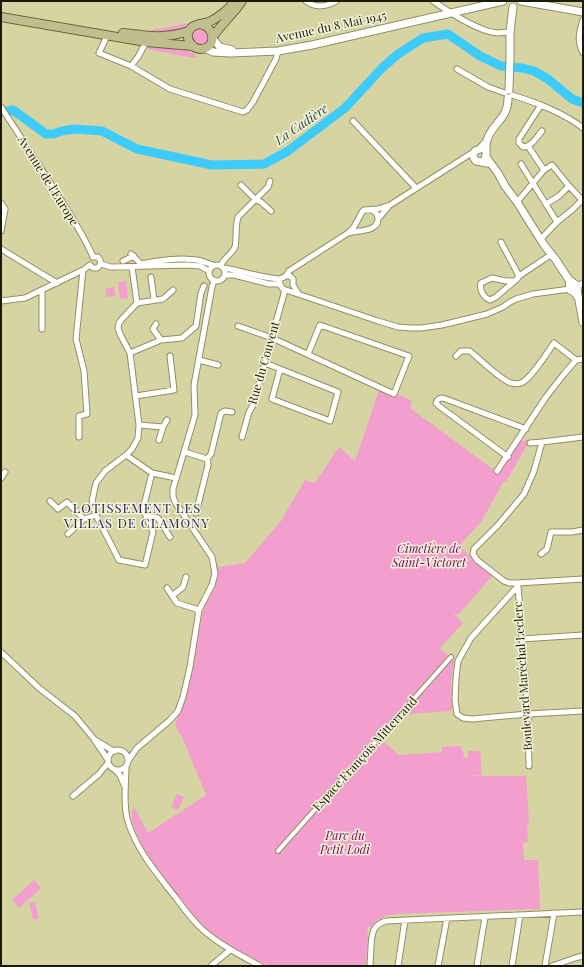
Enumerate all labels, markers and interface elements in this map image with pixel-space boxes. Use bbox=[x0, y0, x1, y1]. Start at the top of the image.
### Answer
street label: Avenue du 8 Mai 1945 bbox=[273, 6, 388, 46]
water label: La Cadière bbox=[270, 99, 331, 149]
street label: Avenue de l'Europe bbox=[14, 132, 83, 228]
street label: Rue du Couvent bbox=[244, 319, 283, 406]
district label: LOTISSEMENT LES VILLAS DE CLAMONY bbox=[63, 499, 210, 531]
park label: Cimetière de Saint-Victoret bbox=[391, 540, 467, 570]
street label: Boulevard Maréchal Leclerc bbox=[509, 601, 535, 751]
street label: Espace François Mitterrand bbox=[308, 693, 420, 814]
park label: Parc du Petit Lodi bbox=[319, 827, 370, 857]

